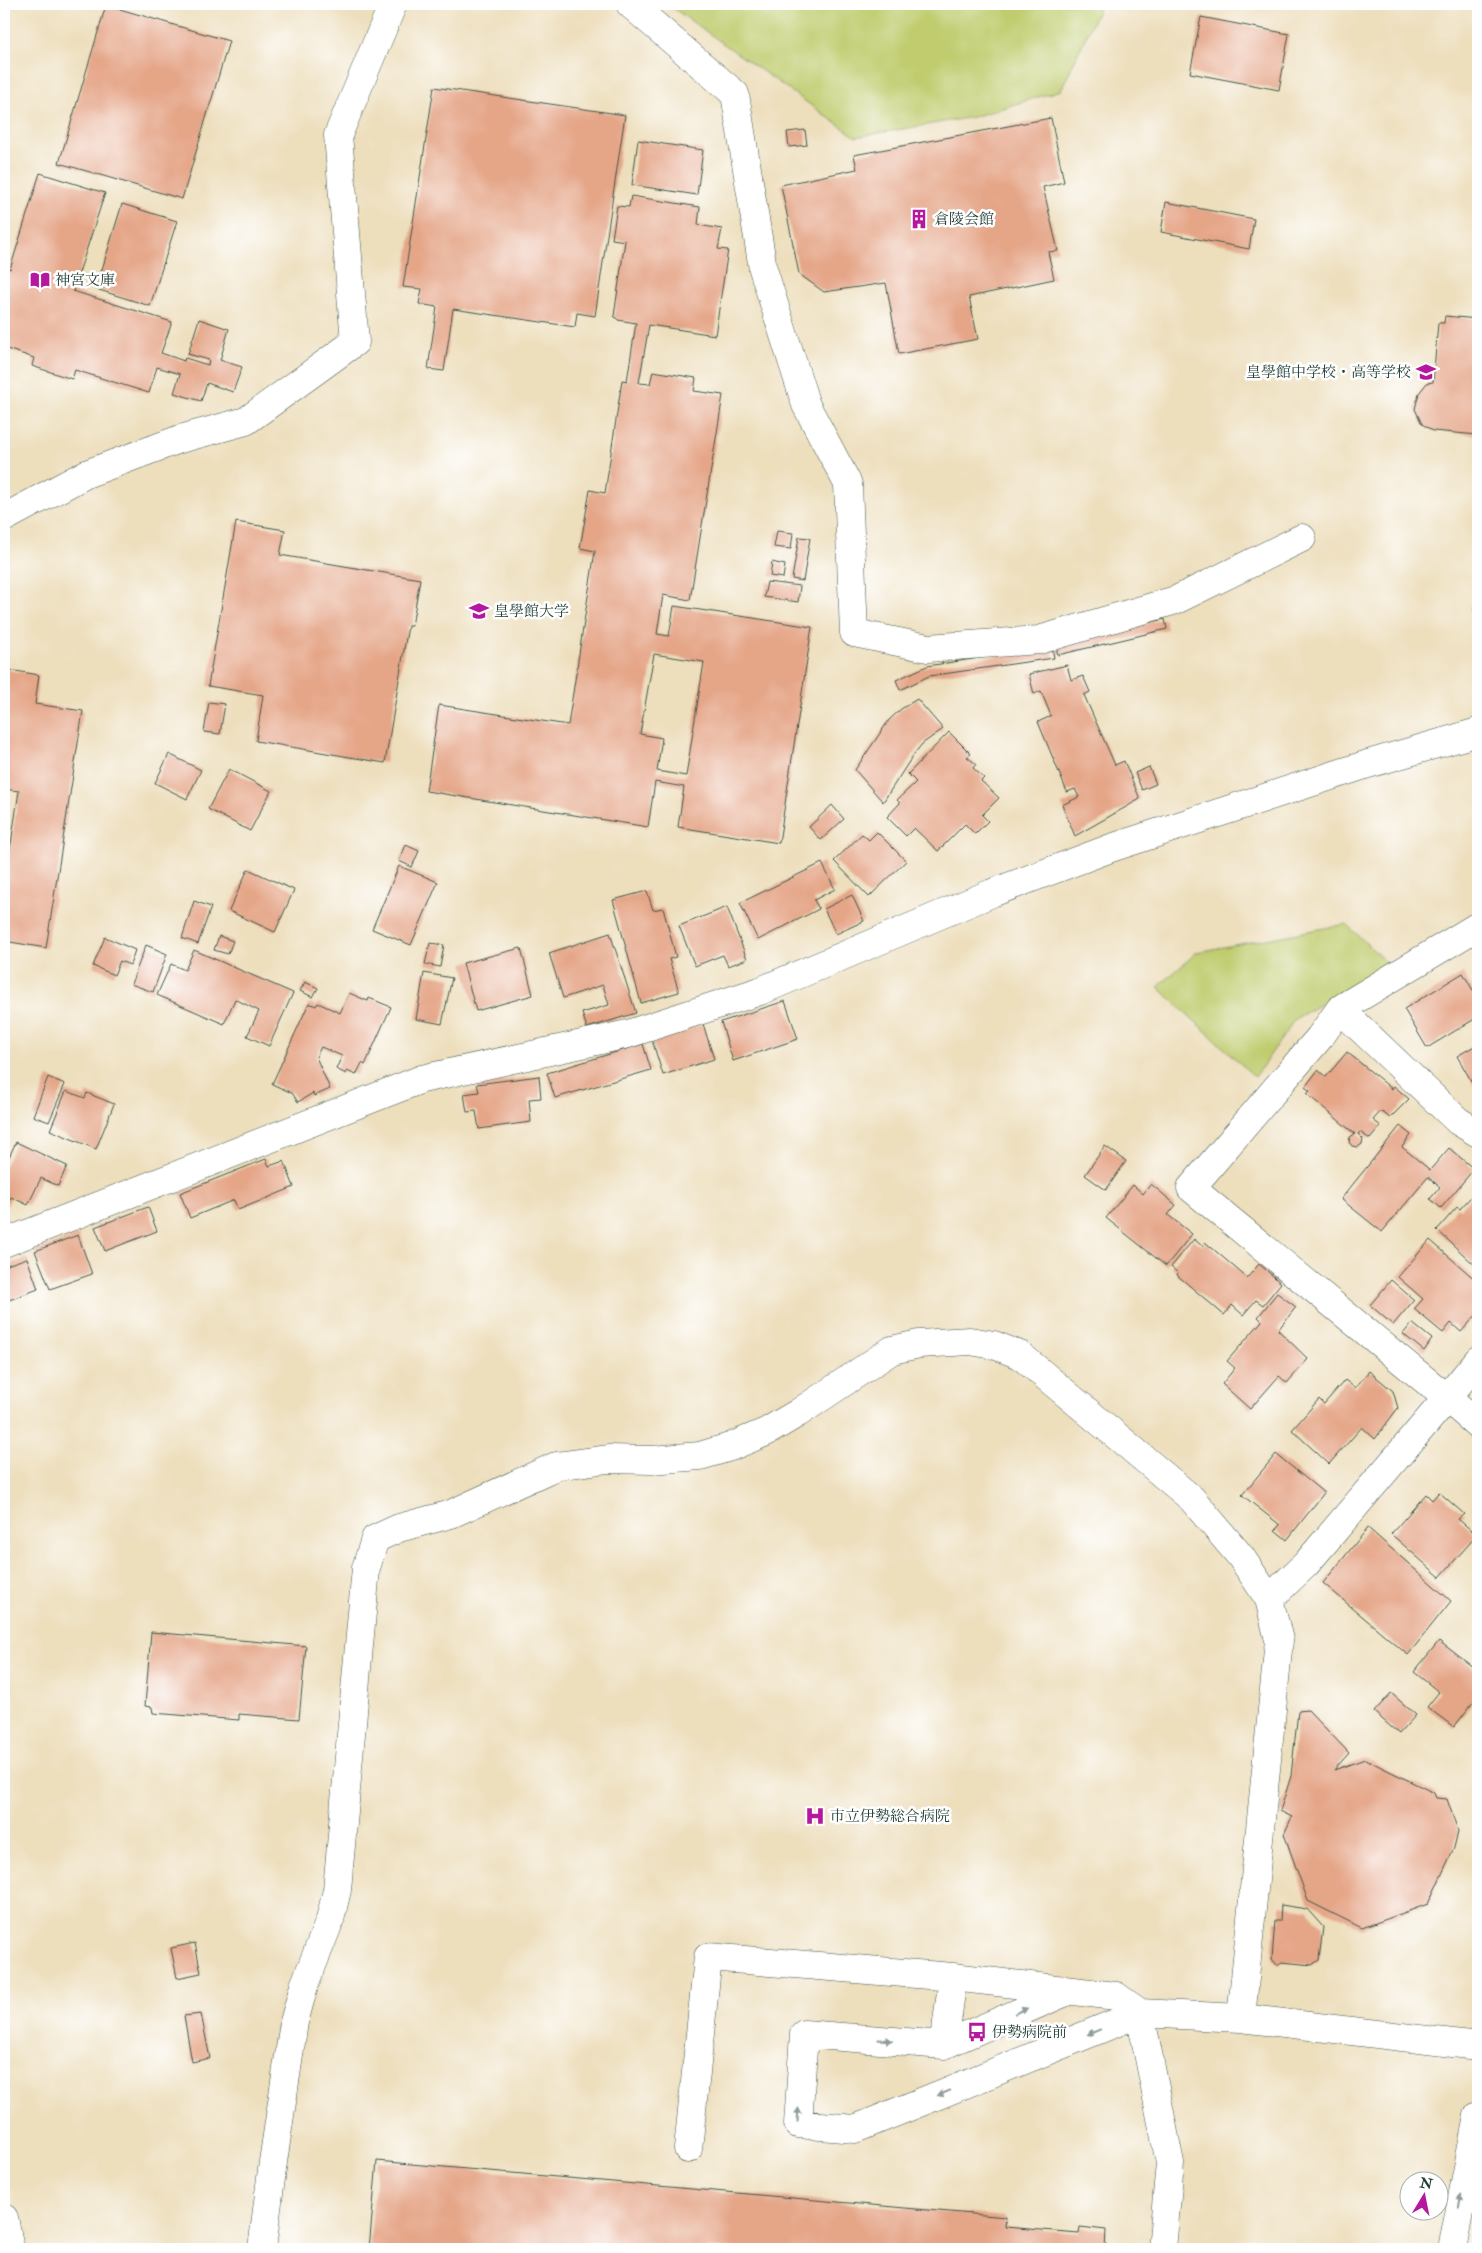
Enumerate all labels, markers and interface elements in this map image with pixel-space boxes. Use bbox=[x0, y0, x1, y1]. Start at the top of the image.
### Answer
building icon: 倉陵会館 bbox=[908, 208, 930, 230]
place label: 倉陵会館 bbox=[934, 210, 994, 229]
library icon: 神宮文庫 bbox=[29, 269, 51, 291]
place label: 神宮文庫 bbox=[55, 271, 115, 290]
school or university icon: 皇學館中学校・高等学校 bbox=[1415, 361, 1437, 383]
place label: 皇學館中学校・高等学校 bbox=[1246, 363, 1411, 382]
school or university icon: 皇學館大学 bbox=[468, 600, 490, 622]
place label: 皇學館大学 bbox=[494, 602, 569, 621]
hospital icon: 市立伊勢総合病院 bbox=[804, 1805, 826, 1827]
place label: 市立伊勢総合病院 bbox=[830, 1807, 950, 1826]
one-way arrow bbox=[1014, 2007, 1028, 2015]
bus stop icon: 伊勢病院前 bbox=[966, 2021, 988, 2043]
place label: 伊勢病院前 bbox=[992, 2023, 1067, 2042]
one-way arrow bbox=[1087, 2028, 1102, 2036]
one-way arrow bbox=[877, 2036, 893, 2044]
one-way arrow bbox=[937, 2089, 951, 2097]
one-way arrow bbox=[795, 2107, 803, 2123]
north arrow bbox=[1400, 2170, 1450, 2220]
text: N bbox=[1418, 2174, 1434, 2193]
one-way arrow bbox=[1457, 2193, 1465, 2209]

